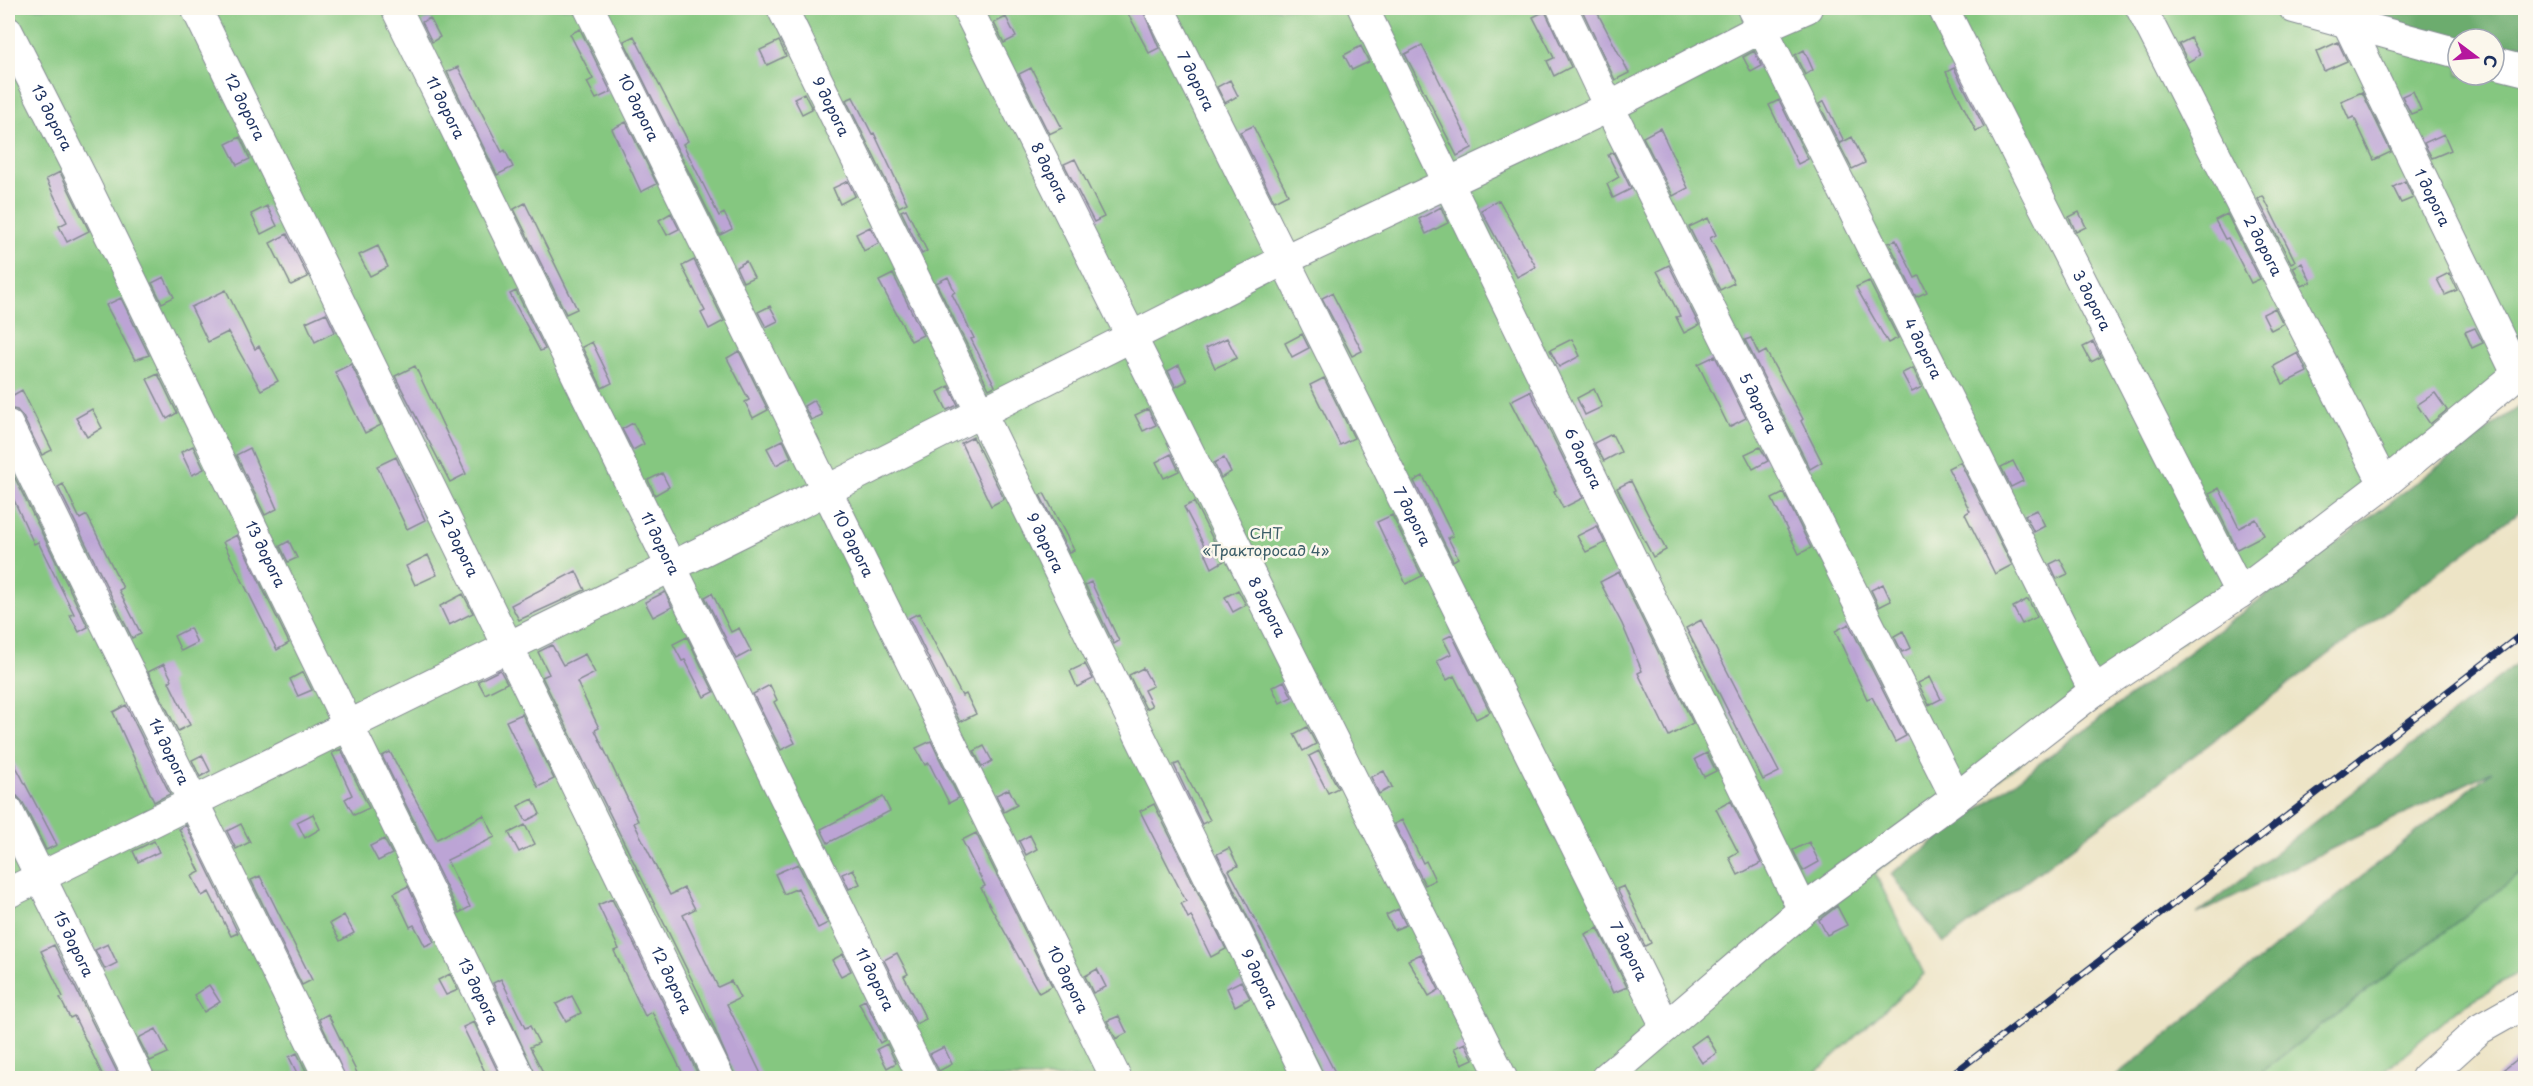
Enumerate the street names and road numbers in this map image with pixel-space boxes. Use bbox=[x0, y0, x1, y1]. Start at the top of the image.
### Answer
street label: 7 дорога bbox=[1172, 47, 1222, 115]
street label: 12 дорога bbox=[219, 69, 272, 144]
street label: 10 дорога bbox=[613, 69, 666, 145]
street label: 11 дорога bbox=[421, 71, 472, 143]
street label: 9 дорога bbox=[807, 72, 857, 140]
street label: 13 дорога bbox=[26, 80, 80, 155]
street label: 8 дорога bbox=[1026, 138, 1076, 207]
street label: 1 дорога bbox=[2409, 164, 2457, 230]
street label: 2 дорога bbox=[2239, 211, 2289, 280]
street label: 3 дорога bbox=[2068, 266, 2118, 335]
street label: 4 дорога bbox=[1899, 314, 1949, 383]
street label: 5 дорога bbox=[1734, 368, 1784, 437]
street label: 6 дорога bbox=[1559, 423, 1609, 493]
street label: 7 дорога bbox=[1389, 482, 1438, 550]
street label: 12 дорога bbox=[433, 505, 486, 581]
street label: 10 дорога bbox=[828, 505, 881, 581]
street label: 11 дорога bbox=[636, 507, 687, 579]
street label: 9 дорога bbox=[1022, 508, 1071, 577]
street label: 13 дорога bbox=[240, 516, 293, 591]
street label: 8 дорога bbox=[1243, 573, 1293, 641]
street label: 14 дорога bbox=[144, 714, 196, 789]
street label: 15 дорога bbox=[48, 906, 101, 981]
street label: 7 дорога bbox=[1605, 917, 1655, 985]
street label: 10 дорога bbox=[1042, 941, 1096, 1017]
street label: 12 дорога bbox=[646, 942, 699, 1018]
street label: 11 дорога bbox=[851, 943, 901, 1015]
street label: 9 дорога bbox=[1236, 945, 1285, 1013]
street label: 13 дорога bbox=[453, 953, 505, 1028]

